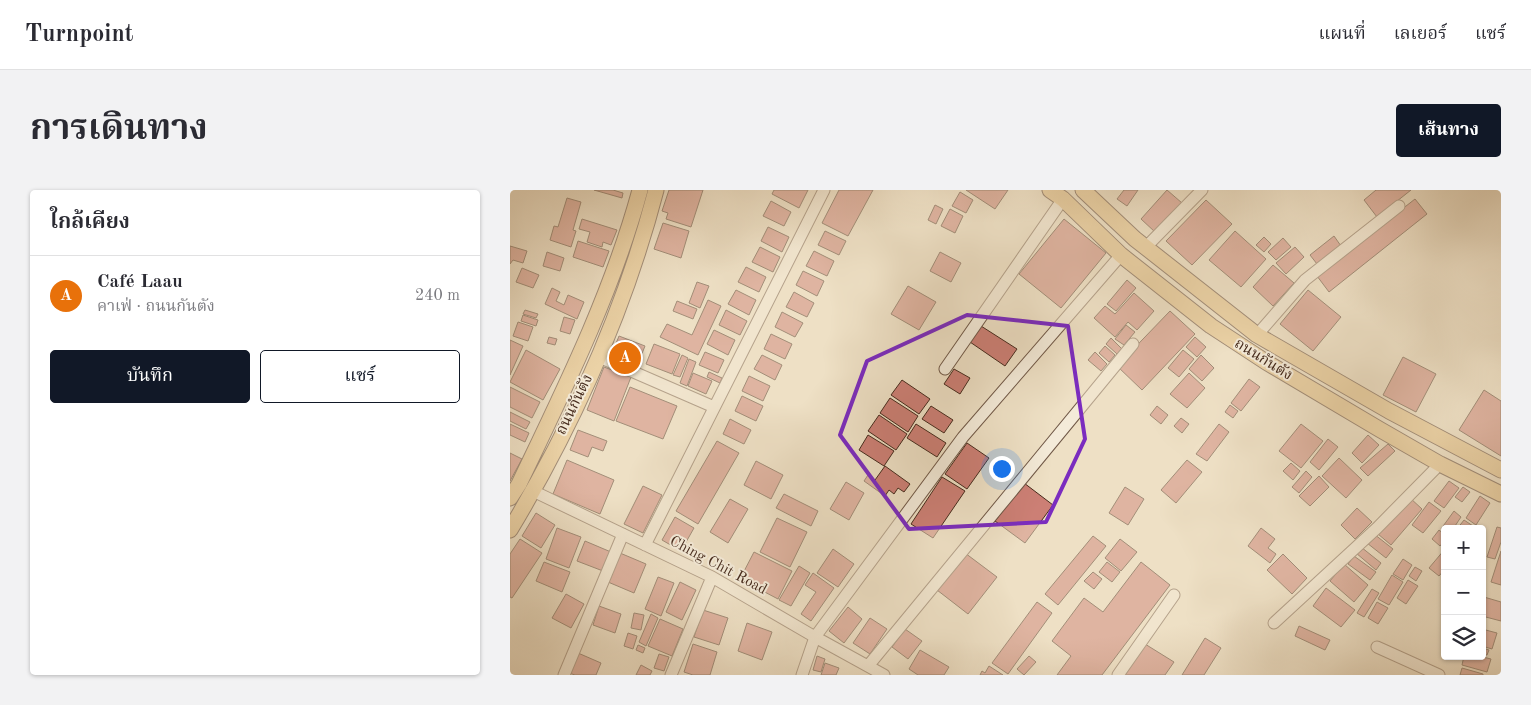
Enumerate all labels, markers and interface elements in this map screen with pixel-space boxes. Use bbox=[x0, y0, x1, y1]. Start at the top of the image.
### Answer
text: Turnpoint bbox=[25, 23, 133, 47]
text: แผนที่ bbox=[1318, 25, 1366, 43]
text: เลเยอร์ bbox=[1394, 25, 1447, 43]
text: แชร์ bbox=[1475, 25, 1506, 43]
button: เส้นทาง bbox=[1396, 104, 1501, 157]
text: การเดินทาง bbox=[30, 112, 208, 147]
text: ใกล้เคียง bbox=[50, 212, 130, 233]
text: Café Laau bbox=[97, 273, 183, 292]
text: A bbox=[60, 288, 72, 304]
text: 240 m bbox=[415, 288, 460, 304]
text: คาเฟ่ · ถนนกันตัง bbox=[97, 299, 215, 315]
street label: ถนนกันตัง bbox=[1231, 335, 1296, 384]
pin: A bbox=[609, 339, 641, 377]
button: บันทึก bbox=[50, 350, 250, 403]
button: แชร์ bbox=[260, 350, 460, 403]
street label: ถนนกันตัง bbox=[552, 372, 596, 438]
your location bbox=[989, 456, 1015, 482]
map controls bbox=[1441, 525, 1486, 660]
button: + bbox=[1441, 525, 1486, 570]
street label: Ching Chit Road bbox=[667, 534, 769, 598]
button: − bbox=[1441, 570, 1486, 615]
button: layers bbox=[1441, 615, 1486, 660]

